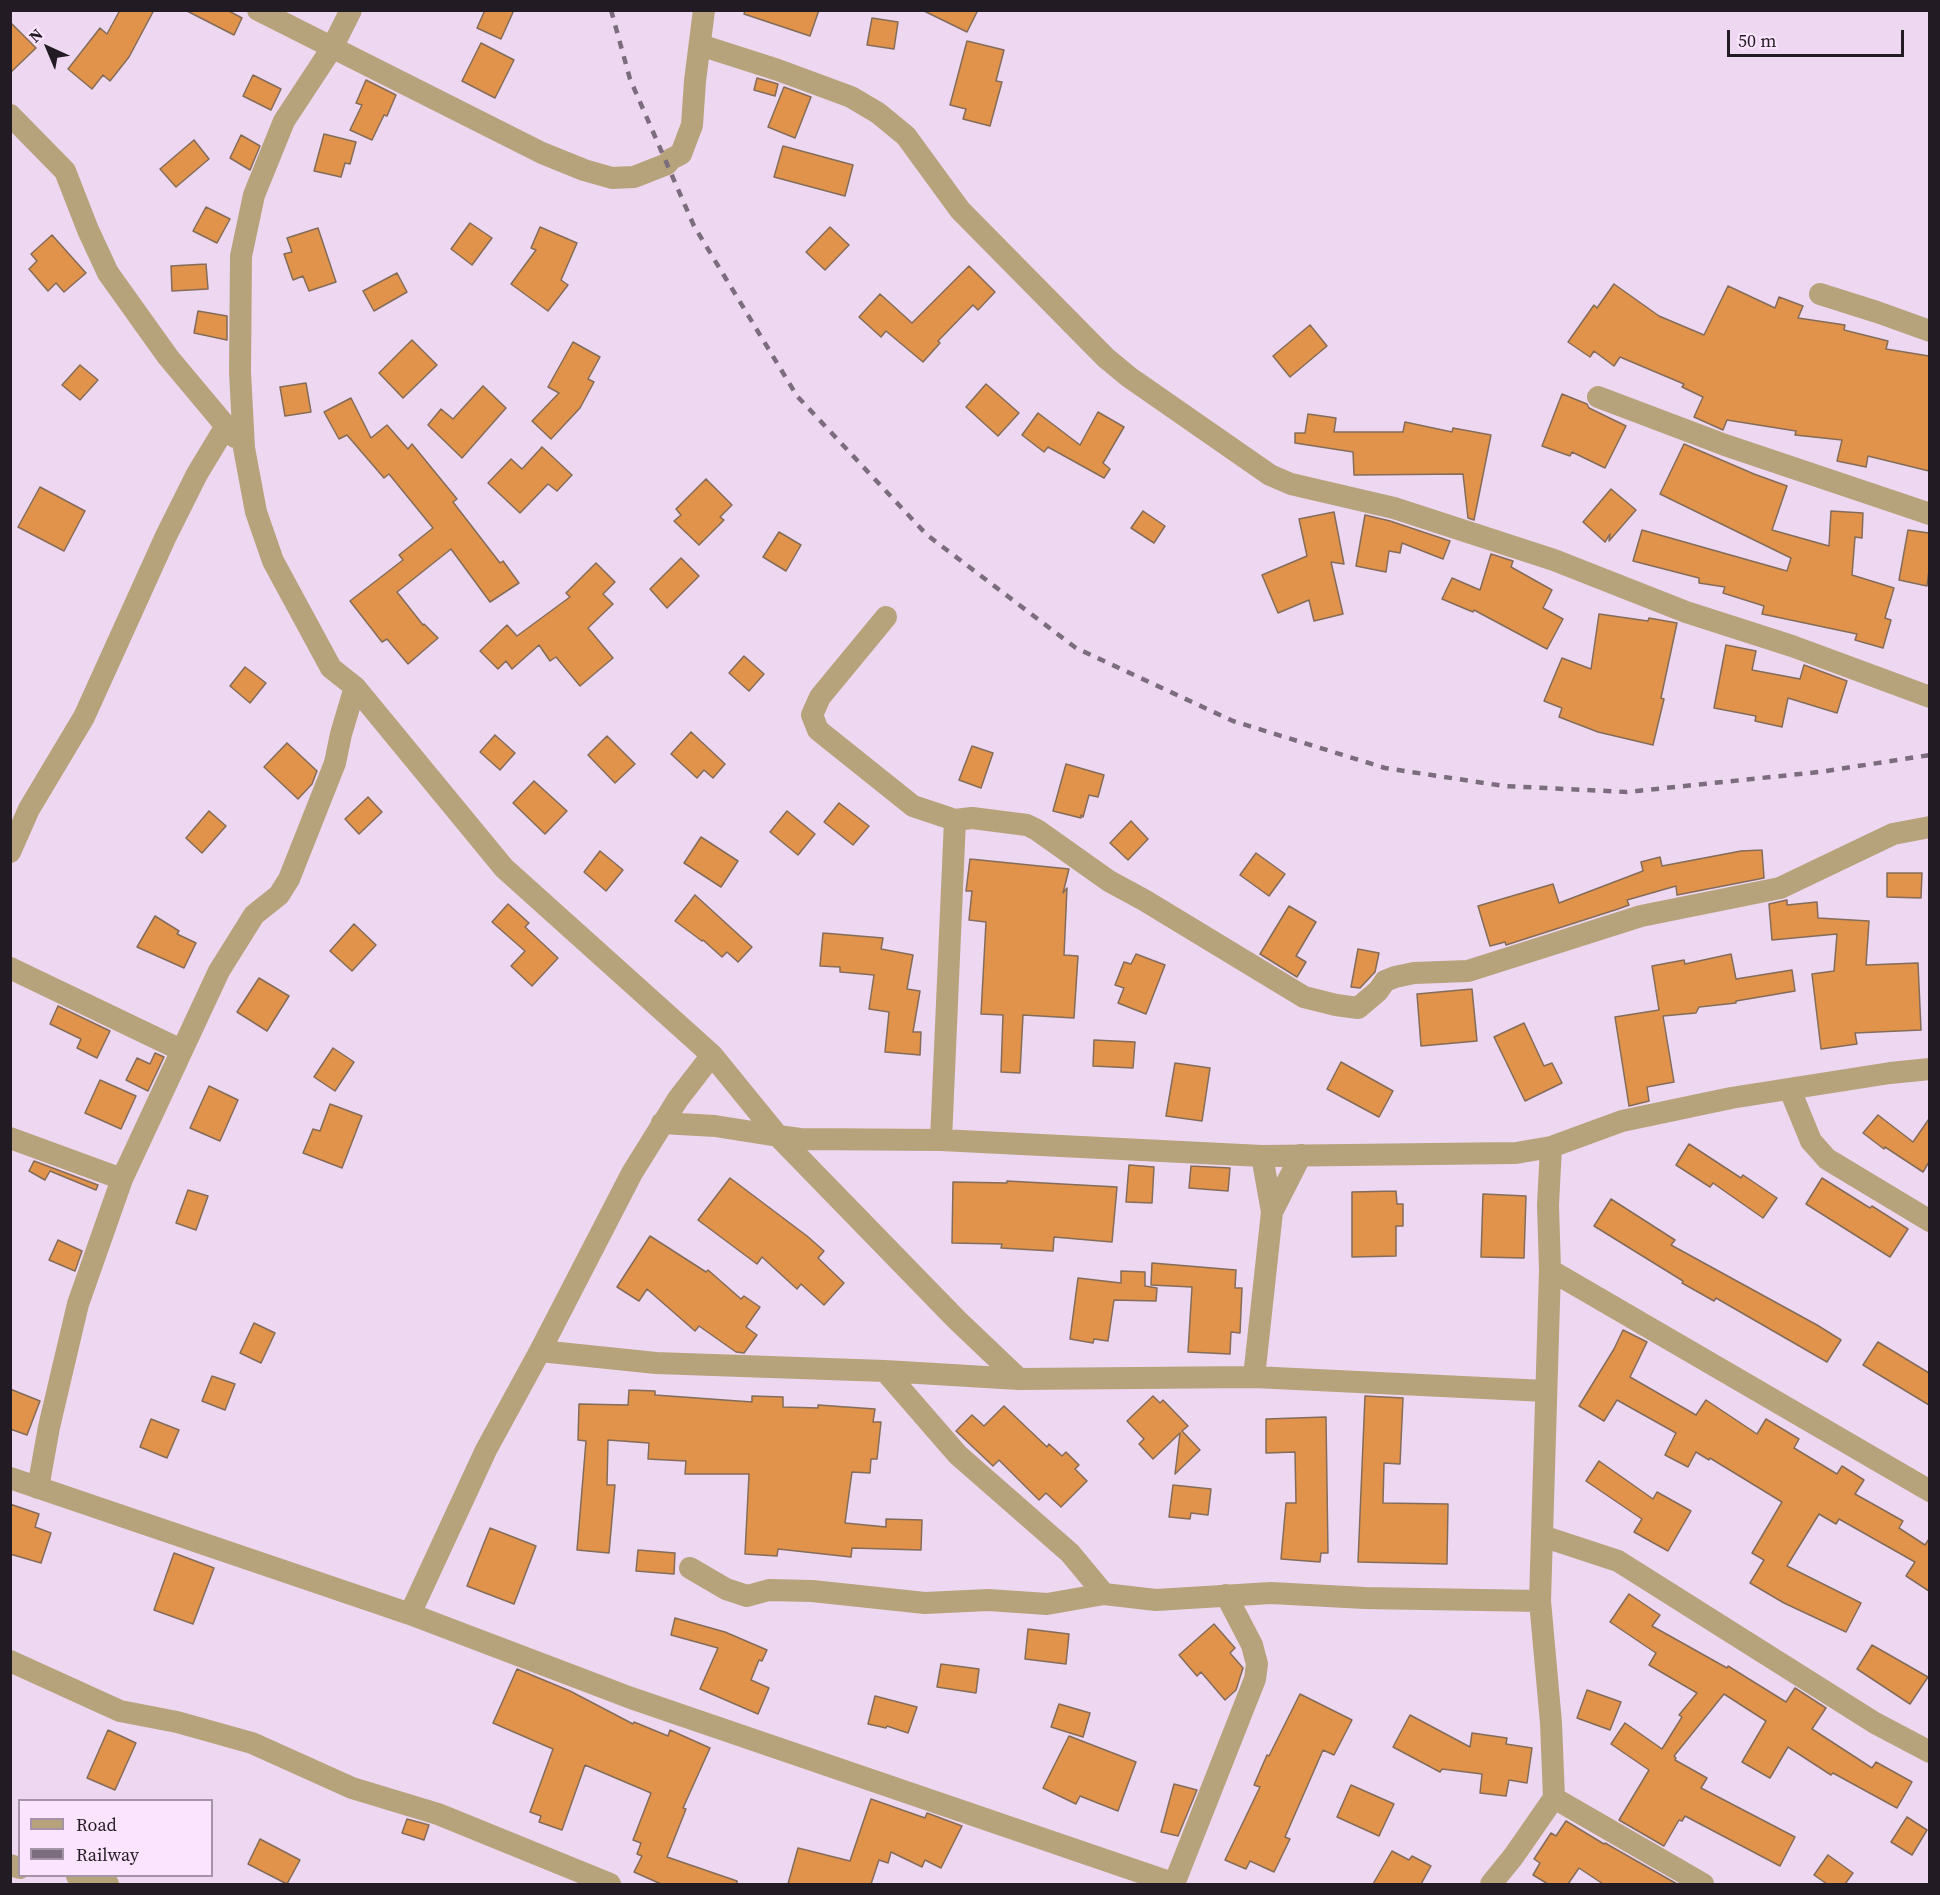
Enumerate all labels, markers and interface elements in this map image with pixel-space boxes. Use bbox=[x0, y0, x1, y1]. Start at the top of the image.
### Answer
north arrow bbox=[18, 18, 78, 78]
scale bar bbox=[1730, 18, 1907, 56]
text: N bbox=[24, 23, 47, 47]
text: 50 m bbox=[1738, 28, 1776, 53]
legend bbox=[18, 1799, 213, 1877]
text: Road bbox=[76, 1812, 117, 1837]
text: Railway bbox=[76, 1842, 139, 1867]

